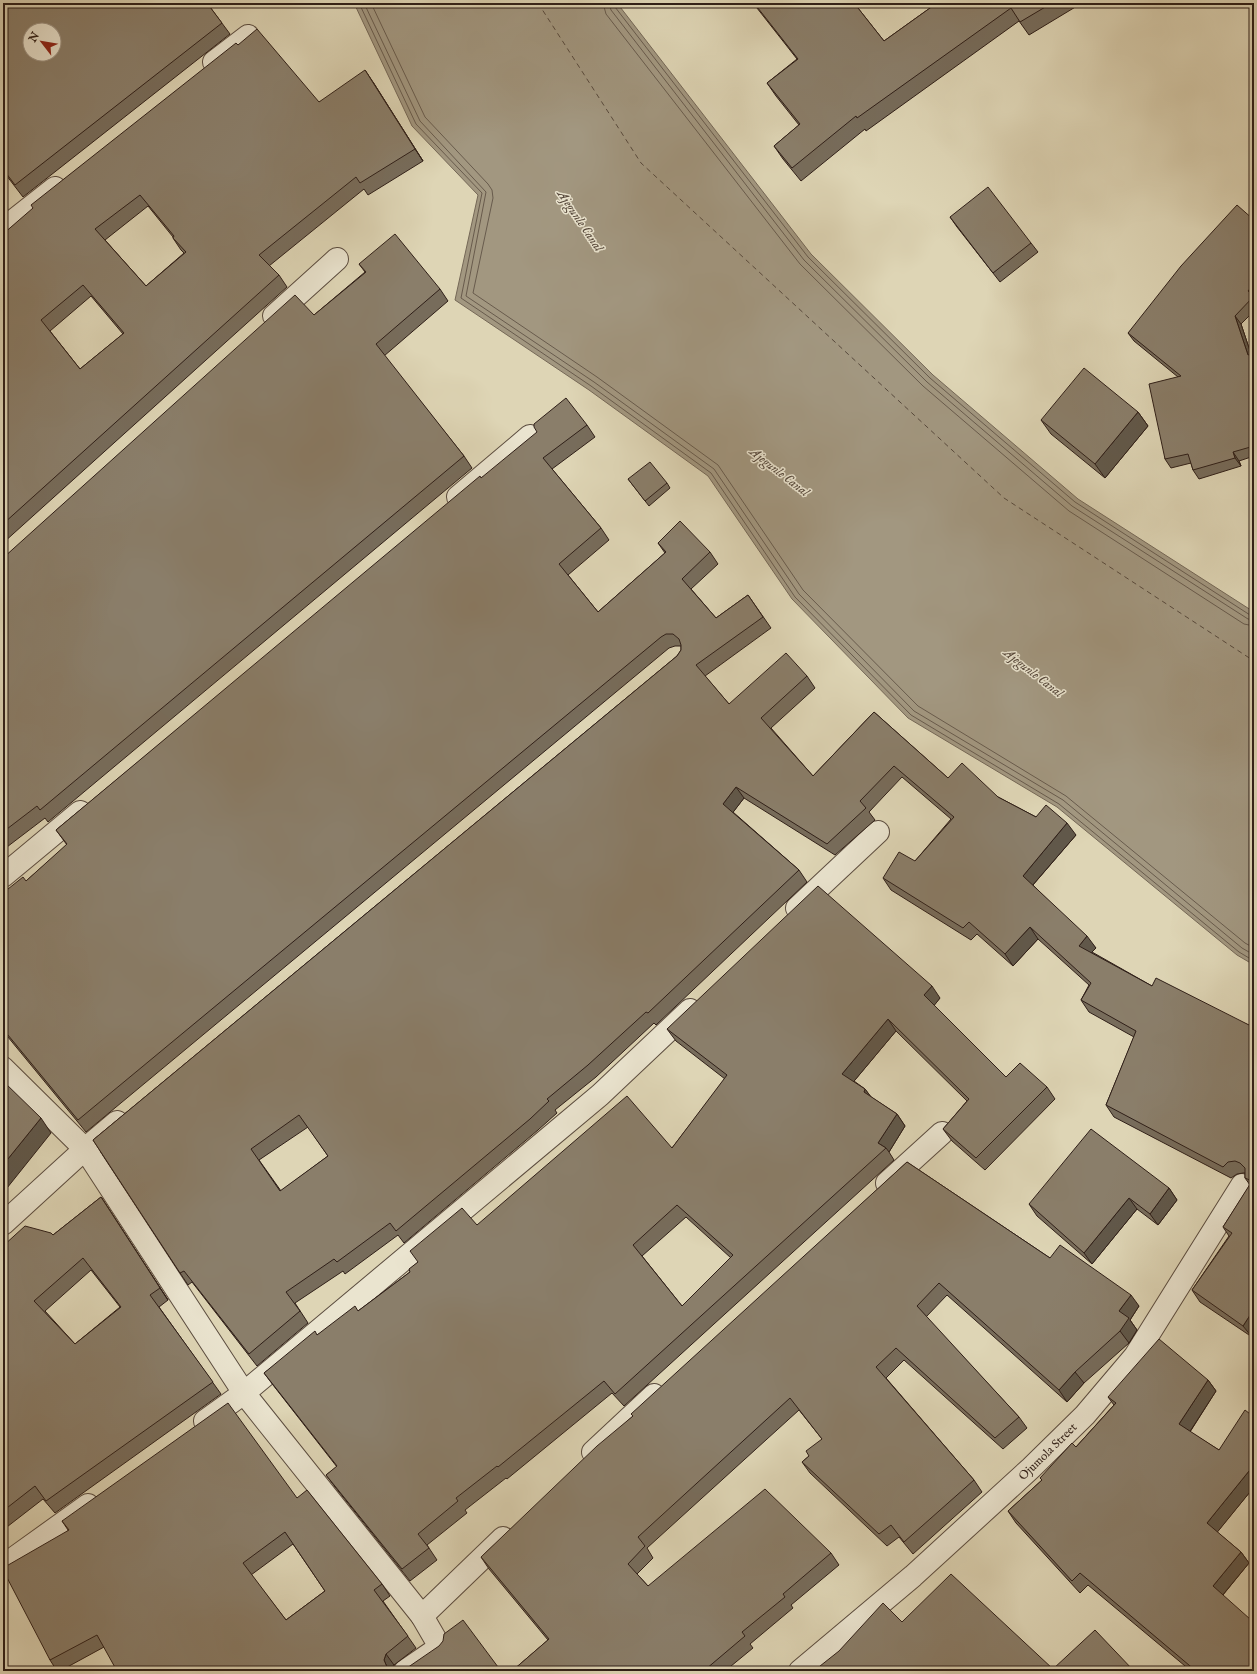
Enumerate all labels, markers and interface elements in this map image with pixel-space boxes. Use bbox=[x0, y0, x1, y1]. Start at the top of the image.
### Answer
north arrow bbox=[22, 22, 62, 62]
text: N bbox=[25, 29, 43, 46]
water label: Ajegunle Canal bbox=[551, 185, 607, 256]
water label: Ajegunle Canal bbox=[744, 442, 813, 502]
water label: Ajegunle Canal bbox=[998, 643, 1067, 703]
street label: Ojumola Street bbox=[1016, 1420, 1080, 1484]

